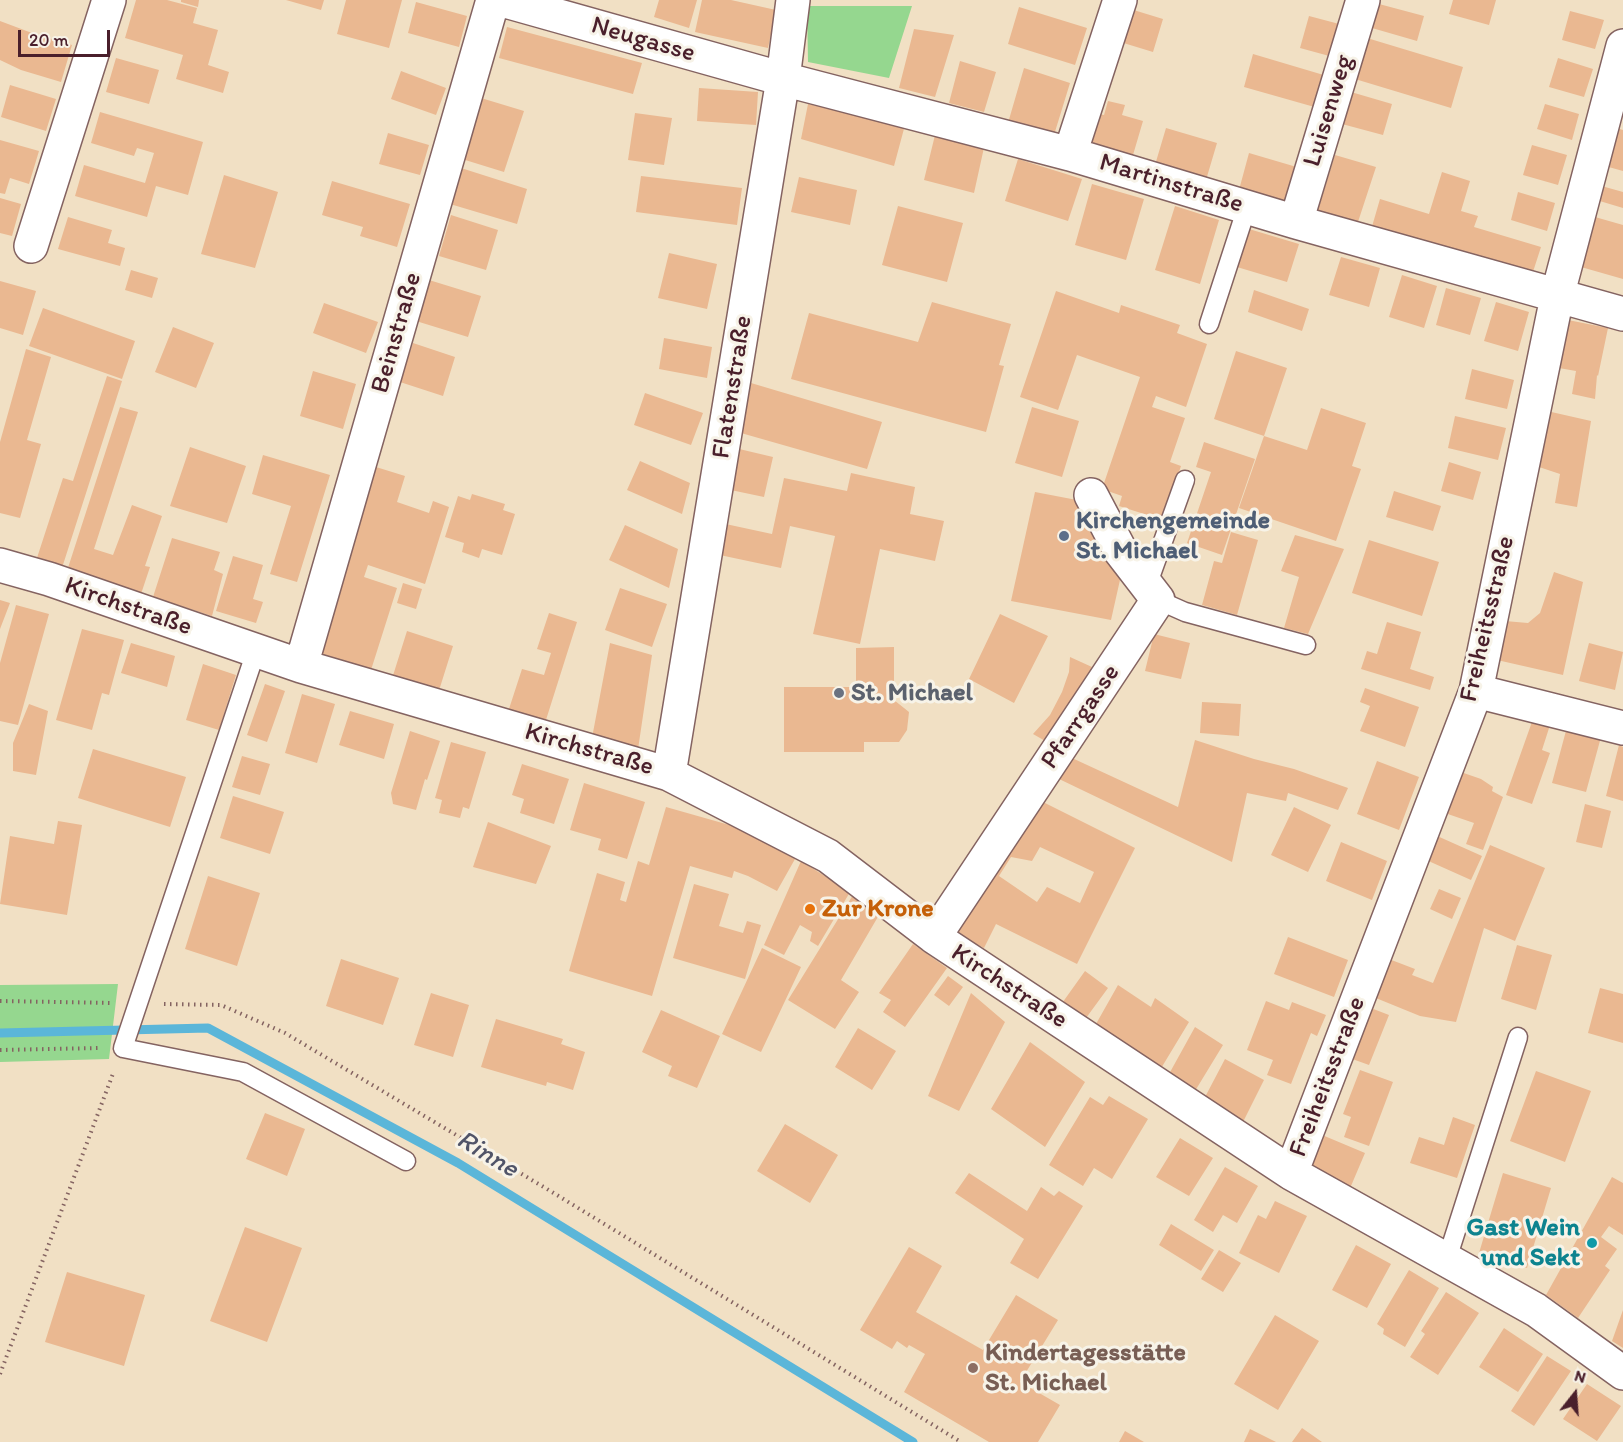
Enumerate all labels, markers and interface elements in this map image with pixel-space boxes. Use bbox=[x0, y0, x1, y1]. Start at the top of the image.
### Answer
street label: Neugasse bbox=[587, 10, 699, 70]
scale bar bbox=[21, 18, 112, 56]
text: 20 m bbox=[29, 29, 69, 51]
street label: Luisenweg bbox=[1297, 51, 1361, 171]
street label: Martinstraße bbox=[1095, 147, 1247, 221]
street label: Beinstraße bbox=[365, 269, 429, 397]
street label: Flatenstraße bbox=[706, 313, 760, 461]
place label: Kirchengemeinde St. Michael bbox=[1076, 505, 1270, 566]
marker: Kirchengemeinde St. Michael bbox=[1057, 529, 1071, 543]
street label: Freiheitsstraße bbox=[1454, 533, 1522, 705]
street label: Kirchstraße bbox=[60, 571, 196, 643]
street label: Pfarrgasse bbox=[1035, 659, 1127, 775]
place label: St. Michael bbox=[851, 677, 973, 709]
marker: St. Michael bbox=[832, 686, 846, 700]
street label: Kirchstraße bbox=[521, 717, 657, 783]
place label: Zur Krone bbox=[822, 893, 934, 925]
marker: Zur Krone bbox=[803, 902, 817, 916]
street label: Kirchstraße bbox=[945, 938, 1073, 1036]
street label: Freiheitsstraße bbox=[1283, 992, 1373, 1162]
water label: Rinne bbox=[451, 1124, 523, 1186]
place label: Gast Wein und Sekt bbox=[1466, 1212, 1580, 1274]
marker: Gast Wein und Sekt bbox=[1585, 1236, 1599, 1250]
place label: Kindertagesstätte St. Michael bbox=[985, 1337, 1186, 1398]
marker: Kindertagesstätte St. Michael bbox=[966, 1361, 980, 1375]
north arrow bbox=[1545, 1364, 1605, 1424]
text: N bbox=[1572, 1366, 1588, 1387]

